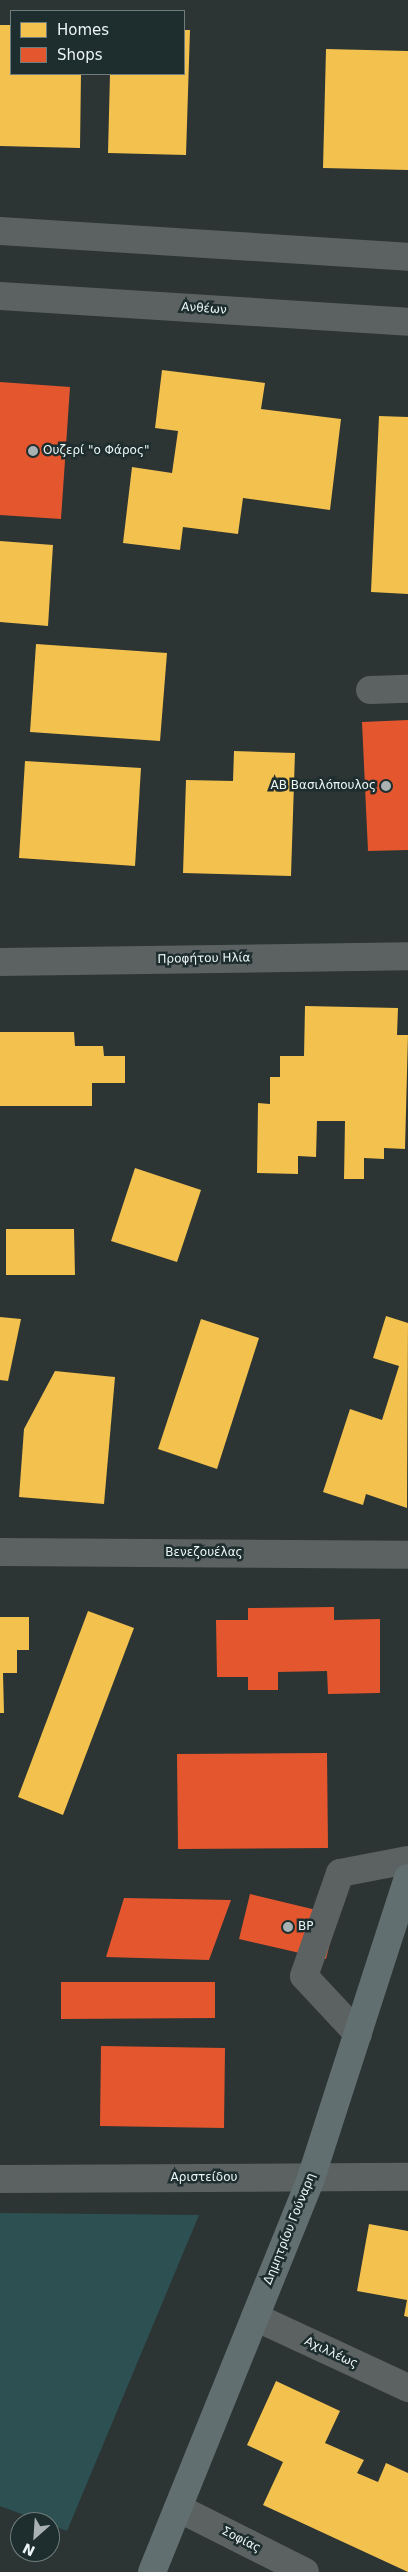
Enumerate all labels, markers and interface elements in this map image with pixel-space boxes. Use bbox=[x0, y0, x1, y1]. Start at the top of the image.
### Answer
legend bbox=[10, 10, 185, 75]
text: Homes bbox=[57, 21, 109, 39]
text: Shops bbox=[57, 46, 103, 64]
street label: Ανθέων bbox=[181, 300, 227, 318]
place label: Ουζερί "ο Φάρος" bbox=[43, 444, 149, 458]
marker: Ουζερί "ο Φάρος" bbox=[27, 445, 39, 457]
place label: ΑΒ Βασιλόπουλος bbox=[270, 779, 376, 793]
marker: ΑΒ Βασιλόπουλος bbox=[380, 780, 392, 792]
street label: Προφήτου Ηλία bbox=[157, 951, 251, 967]
street label: Βενεζουέλας bbox=[165, 1546, 243, 1560]
place label: BP bbox=[298, 1920, 313, 1934]
marker: BP bbox=[282, 1921, 294, 1933]
street label: Αριστείδου bbox=[171, 2171, 237, 2185]
street label: Δημητρίου Γούναρη bbox=[261, 2171, 319, 2287]
street label: Αχιλλέως bbox=[302, 2334, 360, 2372]
north arrow bbox=[10, 2512, 60, 2562]
street label: Σοφίας bbox=[219, 2524, 263, 2556]
text: N bbox=[20, 2540, 38, 2559]

